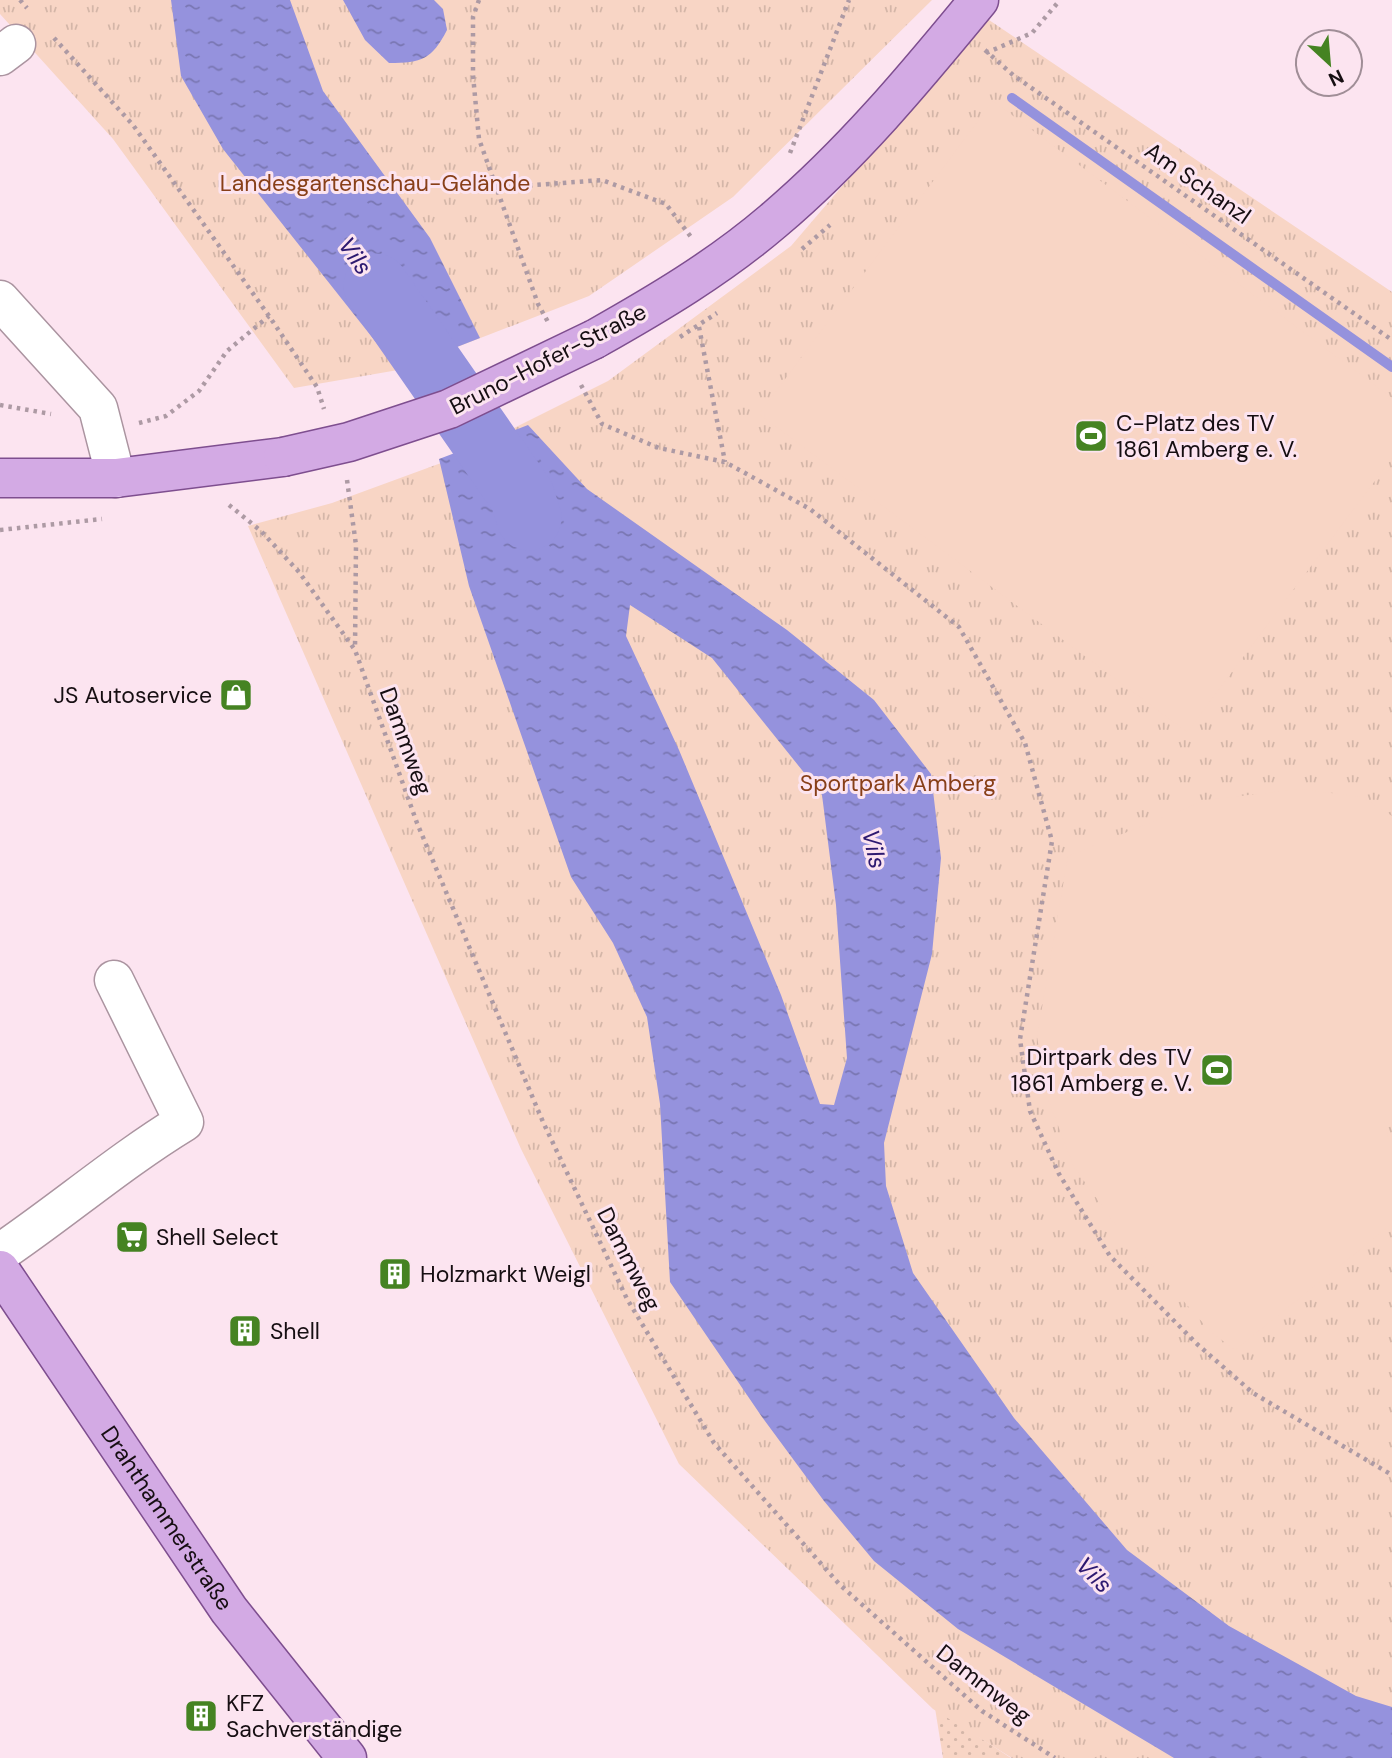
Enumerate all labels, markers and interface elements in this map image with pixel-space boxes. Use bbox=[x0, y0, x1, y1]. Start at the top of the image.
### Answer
north arrow bbox=[1294, 28, 1364, 98]
text: N bbox=[1325, 64, 1348, 92]
street label: Am Schanzl bbox=[1139, 135, 1257, 231]
park label: Landesgartenschau-Gelände bbox=[220, 168, 530, 198]
water label: Vils bbox=[331, 231, 379, 281]
street label: Bruno-Hofer-Straße bbox=[445, 296, 651, 422]
place label: C-Platz des TV 1861 Amberg e. V. bbox=[1116, 408, 1297, 464]
sports icon: C-Platz des TV 1861 Amberg e. V. bbox=[1072, 417, 1110, 455]
shop icon: JS Autoservice bbox=[217, 676, 255, 714]
place label: JS Autoservice bbox=[54, 680, 212, 710]
street label: Dammweg bbox=[373, 683, 439, 799]
park label: Sportpark Amberg bbox=[800, 768, 996, 798]
water label: Vils bbox=[855, 826, 894, 871]
place label: Dirtpark des TV 1861 Amberg e. V. bbox=[1011, 1042, 1192, 1098]
sports icon: Dirtpark des TV 1861 Amberg e. V. bbox=[1198, 1051, 1236, 1089]
street label: Dammweg bbox=[590, 1202, 668, 1316]
supermarket icon: Shell Select bbox=[113, 1218, 151, 1256]
place label: Shell Select bbox=[156, 1222, 278, 1252]
building icon: Holzmarkt Weigl bbox=[376, 1255, 414, 1293]
place label: Holzmarkt Weigl bbox=[420, 1259, 591, 1289]
building icon: Shell bbox=[226, 1312, 264, 1350]
place label: Shell bbox=[270, 1316, 320, 1346]
street label: Drahthammerstraße bbox=[94, 1420, 240, 1616]
water label: Vils bbox=[1069, 1550, 1119, 1600]
street label: Dammweg bbox=[931, 1638, 1038, 1730]
place label: KFZ Sachverständige bbox=[226, 1688, 402, 1744]
building icon: KFZ Sachverständige bbox=[182, 1697, 220, 1735]

